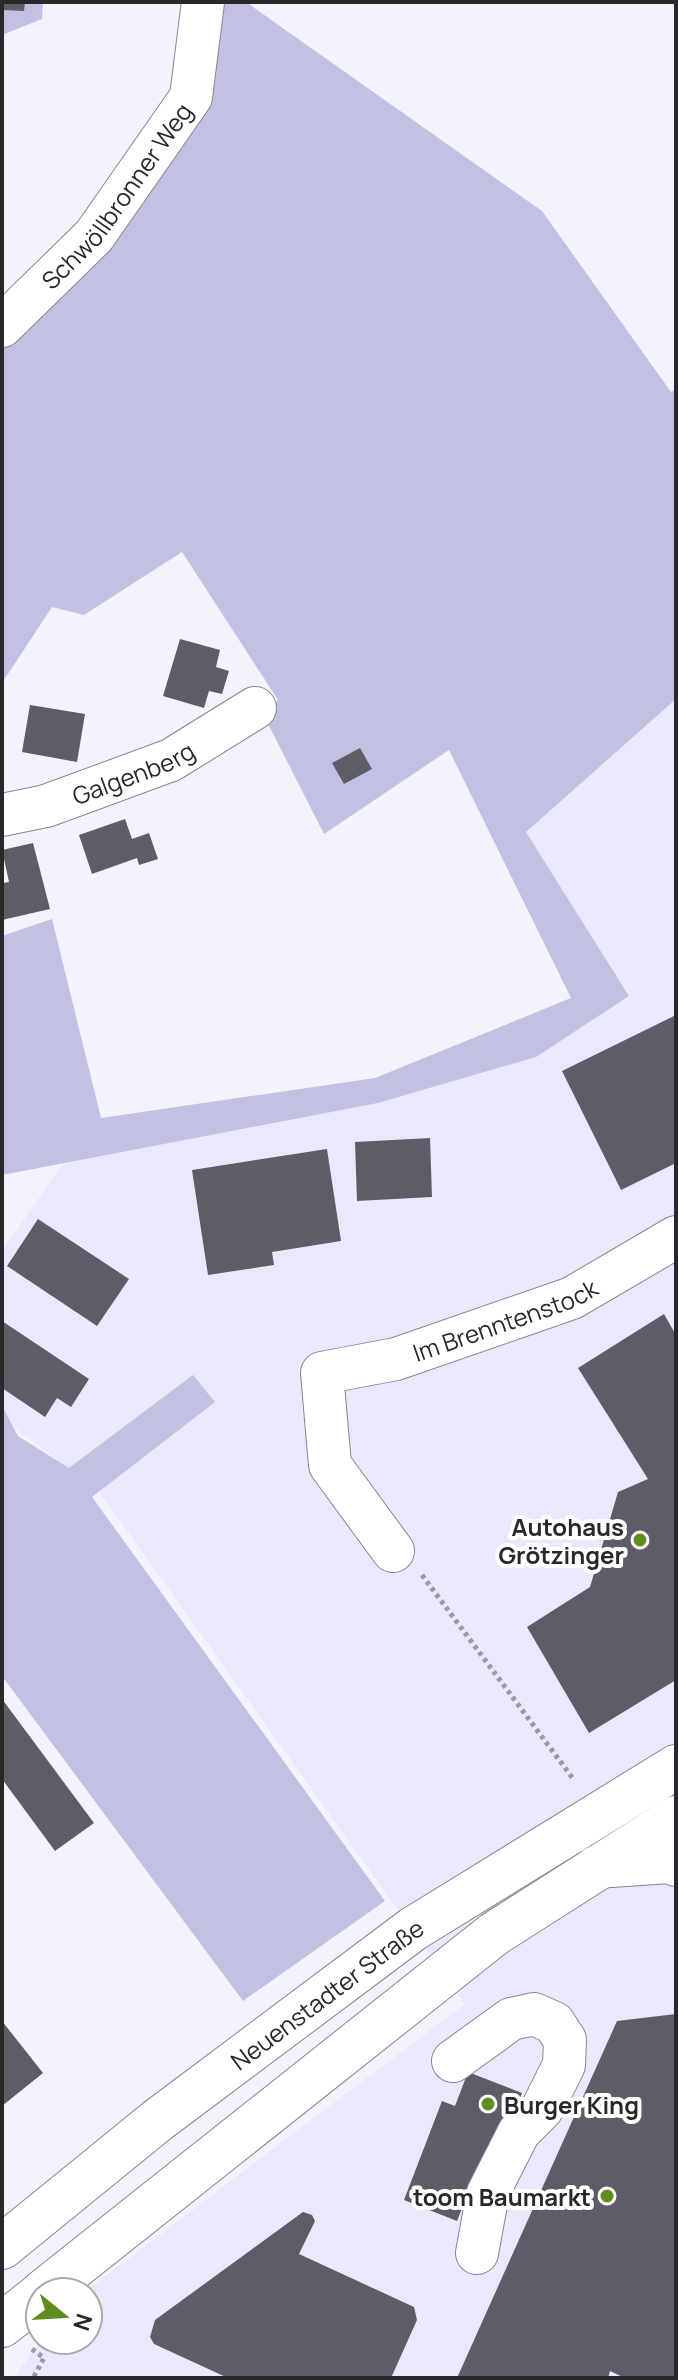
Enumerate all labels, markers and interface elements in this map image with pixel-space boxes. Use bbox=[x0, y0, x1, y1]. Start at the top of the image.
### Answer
street label: Schwöllbronner Weg bbox=[33, 96, 199, 296]
street label: Galgenberg bbox=[67, 733, 200, 812]
street label: Im Brenntenstock bbox=[408, 1270, 604, 1369]
place label: Autohaus Grötzinger bbox=[499, 1510, 624, 1571]
marker: Autohaus Grötzinger bbox=[631, 1531, 649, 1549]
street label: Neuenstadter Straße bbox=[223, 1910, 429, 2077]
place label: Burger King bbox=[504, 2088, 639, 2121]
marker: Burger King bbox=[479, 2095, 497, 2113]
place label: toom Baumarkt bbox=[413, 2180, 591, 2213]
marker: toom Baumarkt bbox=[598, 2187, 616, 2205]
north arrow bbox=[24, 2276, 104, 2356]
text: N bbox=[66, 2310, 100, 2334]

